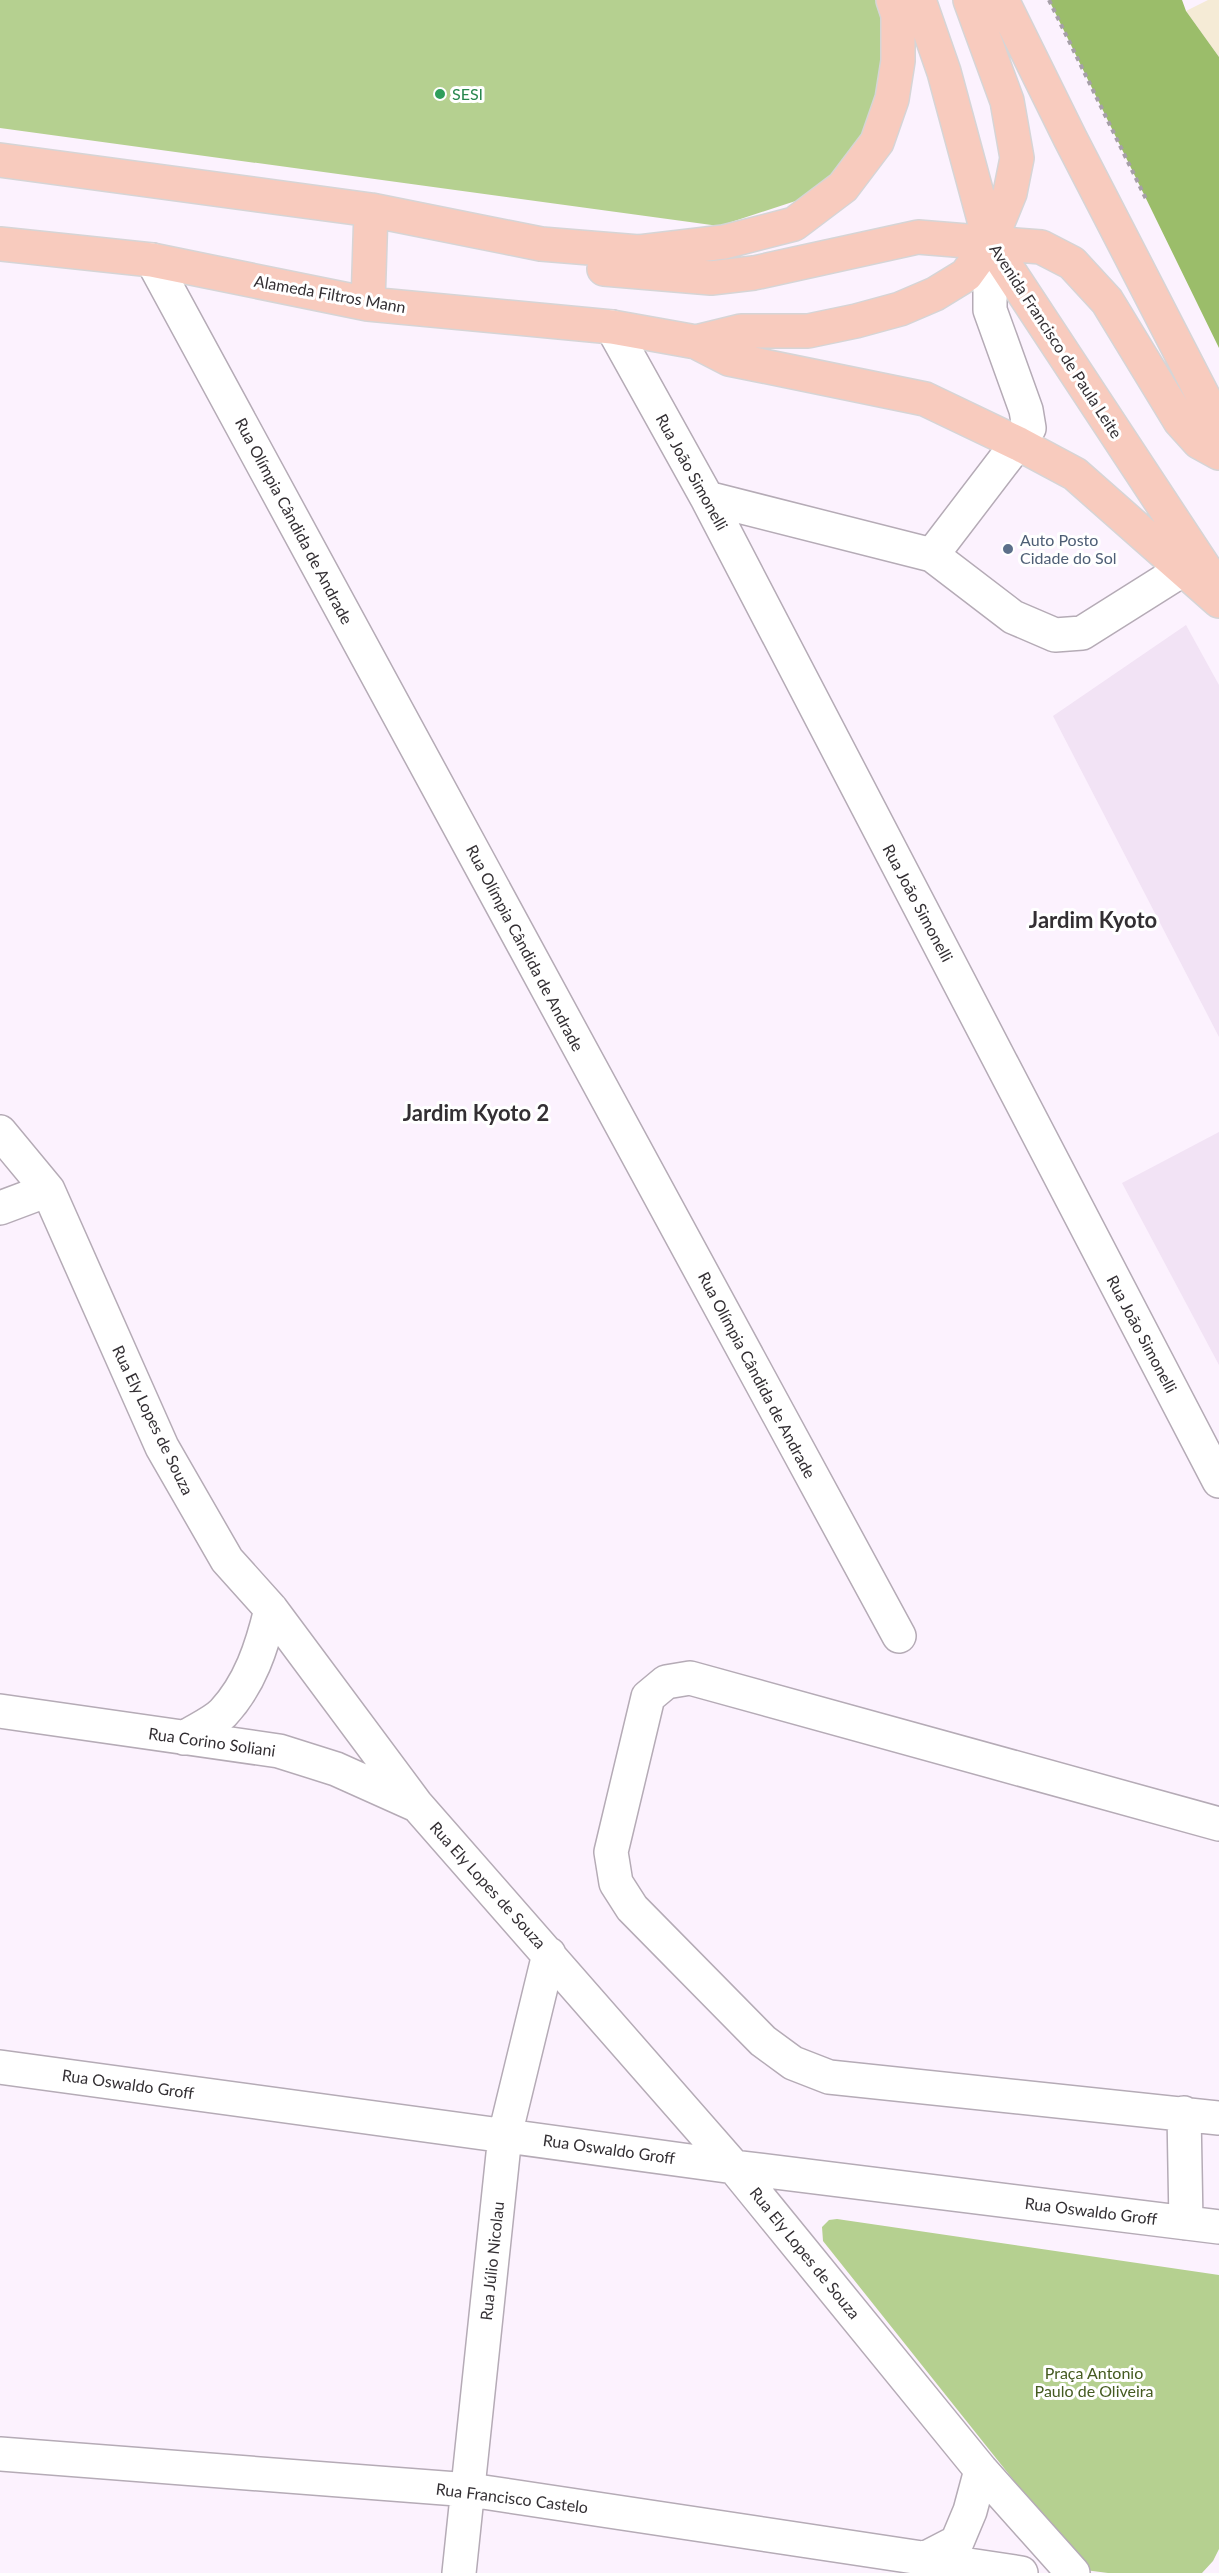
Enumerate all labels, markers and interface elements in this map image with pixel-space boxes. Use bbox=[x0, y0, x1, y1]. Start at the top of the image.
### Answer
place label: SESI bbox=[452, 84, 483, 103]
marker: SESI bbox=[433, 87, 447, 101]
street label: Avenida Francisco de Paula Leite bbox=[986, 240, 1126, 442]
street label: Alameda Filtros Mann bbox=[253, 271, 407, 316]
street label: Rua João Simonelli bbox=[653, 410, 732, 533]
street label: Rua Olímpia Cândida de Andrade bbox=[232, 414, 357, 627]
place label: Auto Posto Cidade do Sol bbox=[1020, 530, 1117, 567]
marker: Auto Posto Cidade do Sol bbox=[1001, 542, 1015, 556]
street label: Rua Olímpia Cândida de Andrade bbox=[463, 841, 588, 1054]
street label: Rua João Simonelli bbox=[879, 841, 957, 965]
district label: Jardim Kyoto bbox=[1029, 906, 1157, 933]
district label: Jardim Kyoto 2 bbox=[403, 1099, 549, 1126]
street label: Rua Olímpia Cândida de Andrade bbox=[695, 1268, 820, 1481]
street label: Rua João Simonelli bbox=[1103, 1272, 1181, 1396]
street label: Rua Ely Lopes de Souza bbox=[109, 1342, 198, 1498]
street label: Rua Corino Soliani bbox=[147, 1723, 277, 1760]
street label: Rua Ely Lopes de Souza bbox=[426, 1817, 550, 1952]
street label: Rua Oswaldo Groff bbox=[61, 2065, 196, 2102]
street label: Rua Oswaldo Groff bbox=[542, 2130, 677, 2167]
street label: Rua Ely Lopes de Souza bbox=[746, 2183, 864, 2322]
street label: Rua Oswaldo Groff bbox=[1024, 2193, 1159, 2228]
street label: Rua Júlio Nicolau bbox=[476, 2200, 507, 2321]
park label: Praça Antonio Paulo de Oliveira bbox=[1035, 2363, 1153, 2400]
street label: Rua Francisco Castelo bbox=[435, 2479, 589, 2516]

